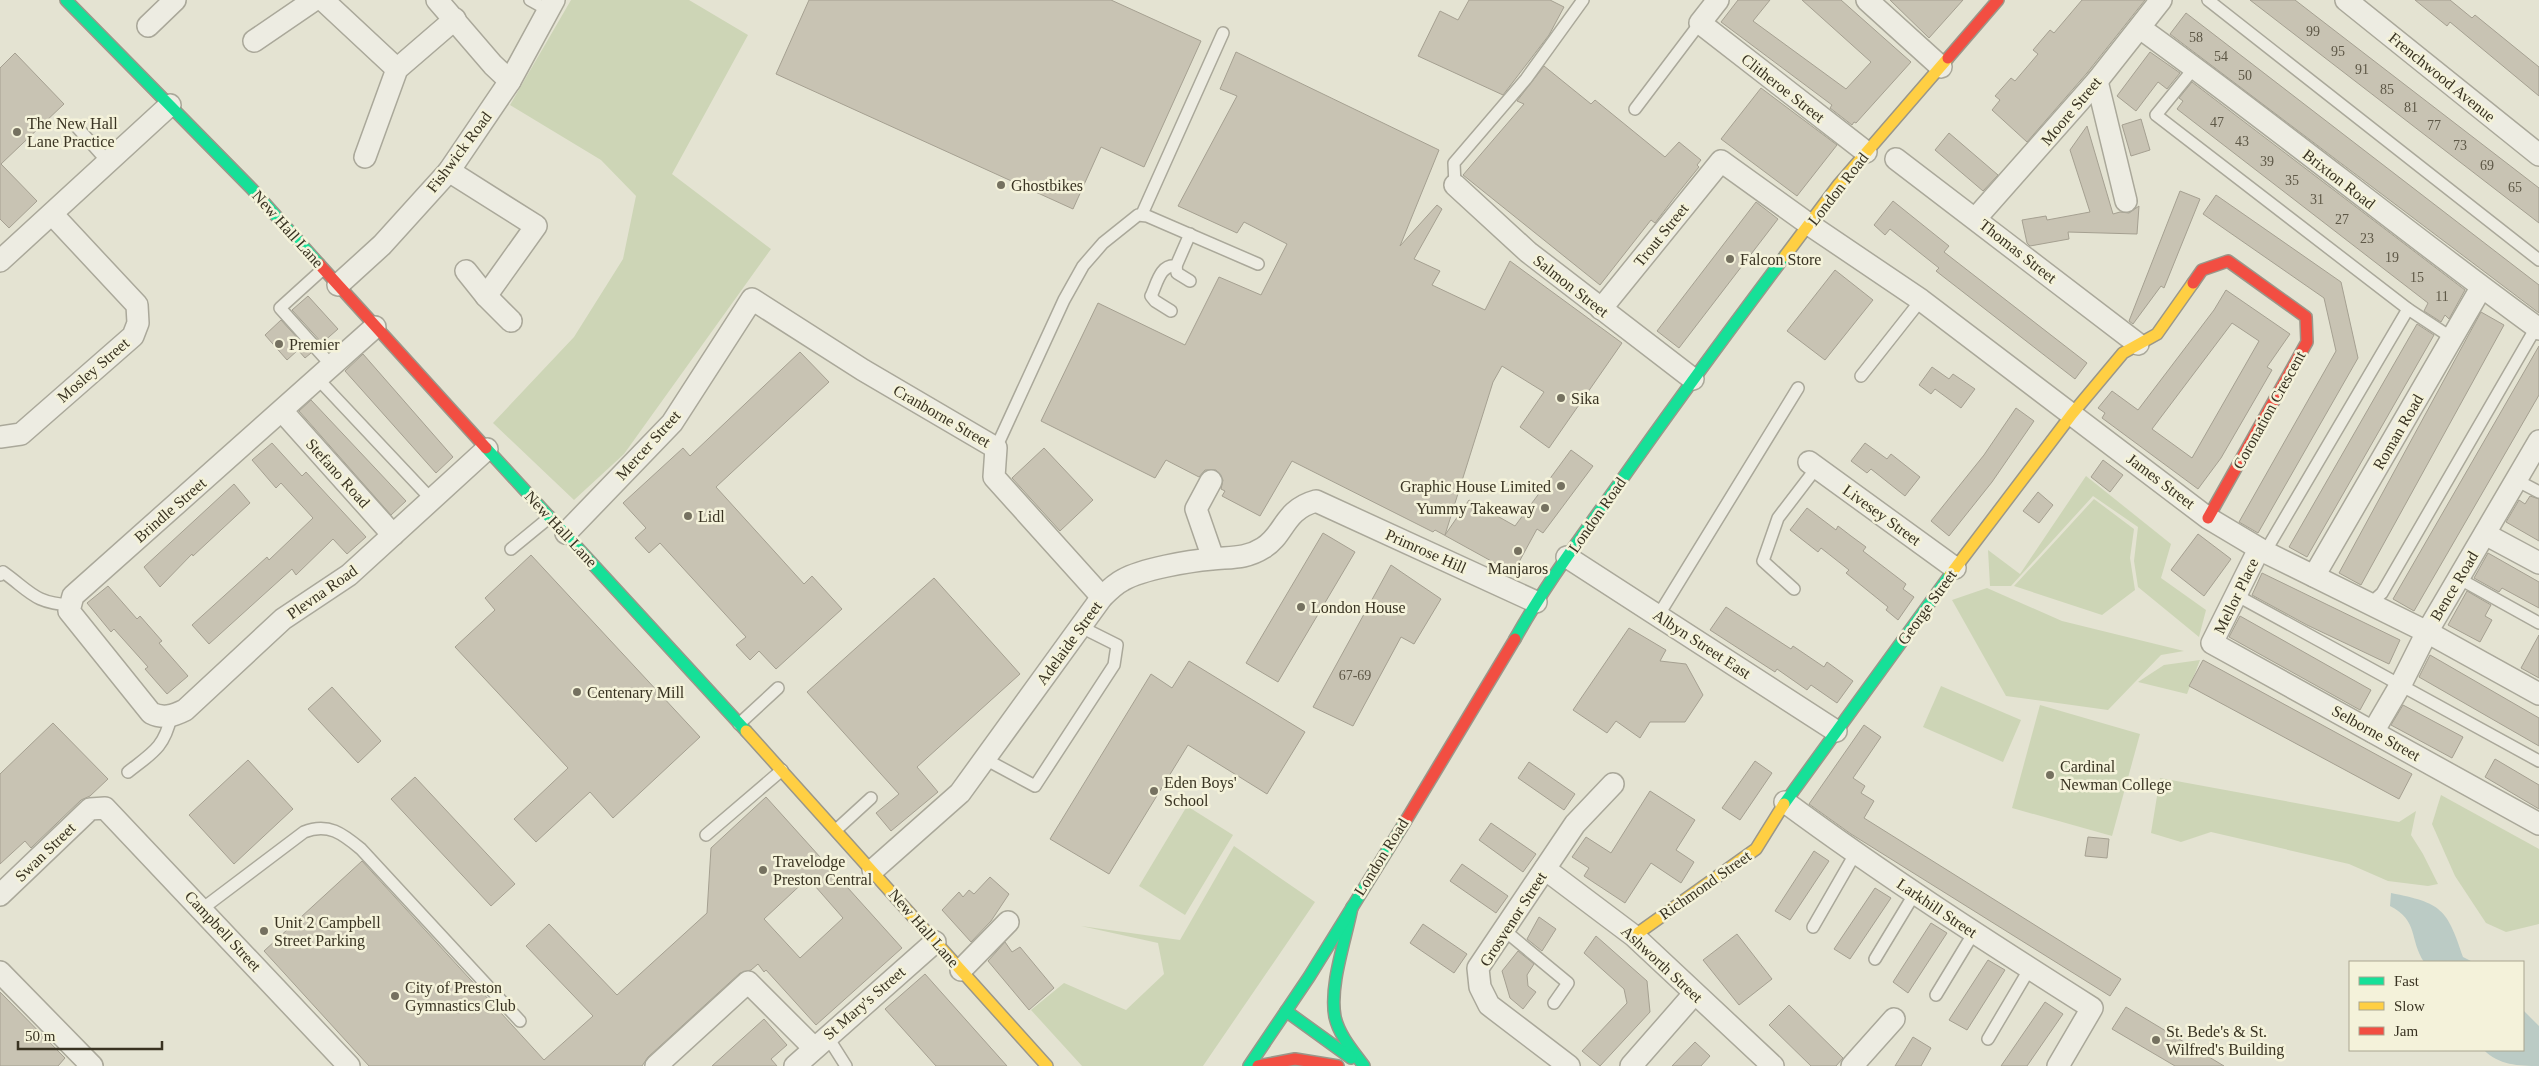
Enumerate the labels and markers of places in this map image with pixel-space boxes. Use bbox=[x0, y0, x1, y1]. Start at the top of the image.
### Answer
place label: The New Hall Lane Practice bbox=[27, 115, 118, 150]
marker: The New Hall Lane Practice bbox=[11, 126, 23, 138]
place label: Ghostbikes bbox=[1011, 177, 1083, 194]
marker: Ghostbikes bbox=[995, 179, 1007, 191]
place label: Falcon Store bbox=[1740, 251, 1821, 268]
marker: Falcon Store bbox=[1724, 253, 1736, 265]
place label: Premier bbox=[289, 336, 340, 353]
marker: Premier bbox=[273, 338, 285, 350]
place label: Sika bbox=[1571, 390, 1599, 407]
marker: Sika bbox=[1555, 392, 1567, 404]
place label: Graphic House Limited bbox=[1400, 478, 1551, 496]
marker: Graphic House Limited bbox=[1555, 480, 1567, 492]
place label: Yummy Takeaway bbox=[1416, 500, 1535, 518]
marker: Yummy Takeaway bbox=[1539, 502, 1551, 514]
place label: Lidl bbox=[698, 508, 725, 525]
marker: Lidl bbox=[682, 510, 694, 522]
marker: Manjaros bbox=[1512, 545, 1524, 557]
place label: Manjaros bbox=[1488, 560, 1548, 578]
place label: London House bbox=[1311, 599, 1406, 616]
marker: London House bbox=[1295, 601, 1307, 613]
place label: Centenary Mill bbox=[587, 684, 685, 702]
marker: Centenary Mill bbox=[571, 686, 583, 698]
place label: Cardinal Newman College bbox=[2060, 758, 2172, 794]
marker: Cardinal Newman College bbox=[2044, 769, 2056, 781]
place label: Eden Boys' School bbox=[1164, 774, 1237, 809]
marker: Eden Boys' School bbox=[1148, 785, 1160, 797]
place label: Travelodge Preston Central bbox=[773, 853, 873, 888]
marker: Travelodge Preston Central bbox=[757, 864, 769, 876]
place label: Unit 2 Campbell Street Parking bbox=[274, 914, 381, 950]
marker: Unit 2 Campbell Street Parking bbox=[258, 925, 270, 937]
place label: City of Preston Gymnastics Club bbox=[405, 979, 516, 1015]
marker: City of Preston Gymnastics Club bbox=[389, 990, 401, 1002]
place label: St. Bede's & St. Wilfred's Building bbox=[2166, 1023, 2284, 1059]
marker: St. Bede's & St. Wilfred's Building bbox=[2150, 1034, 2162, 1046]

